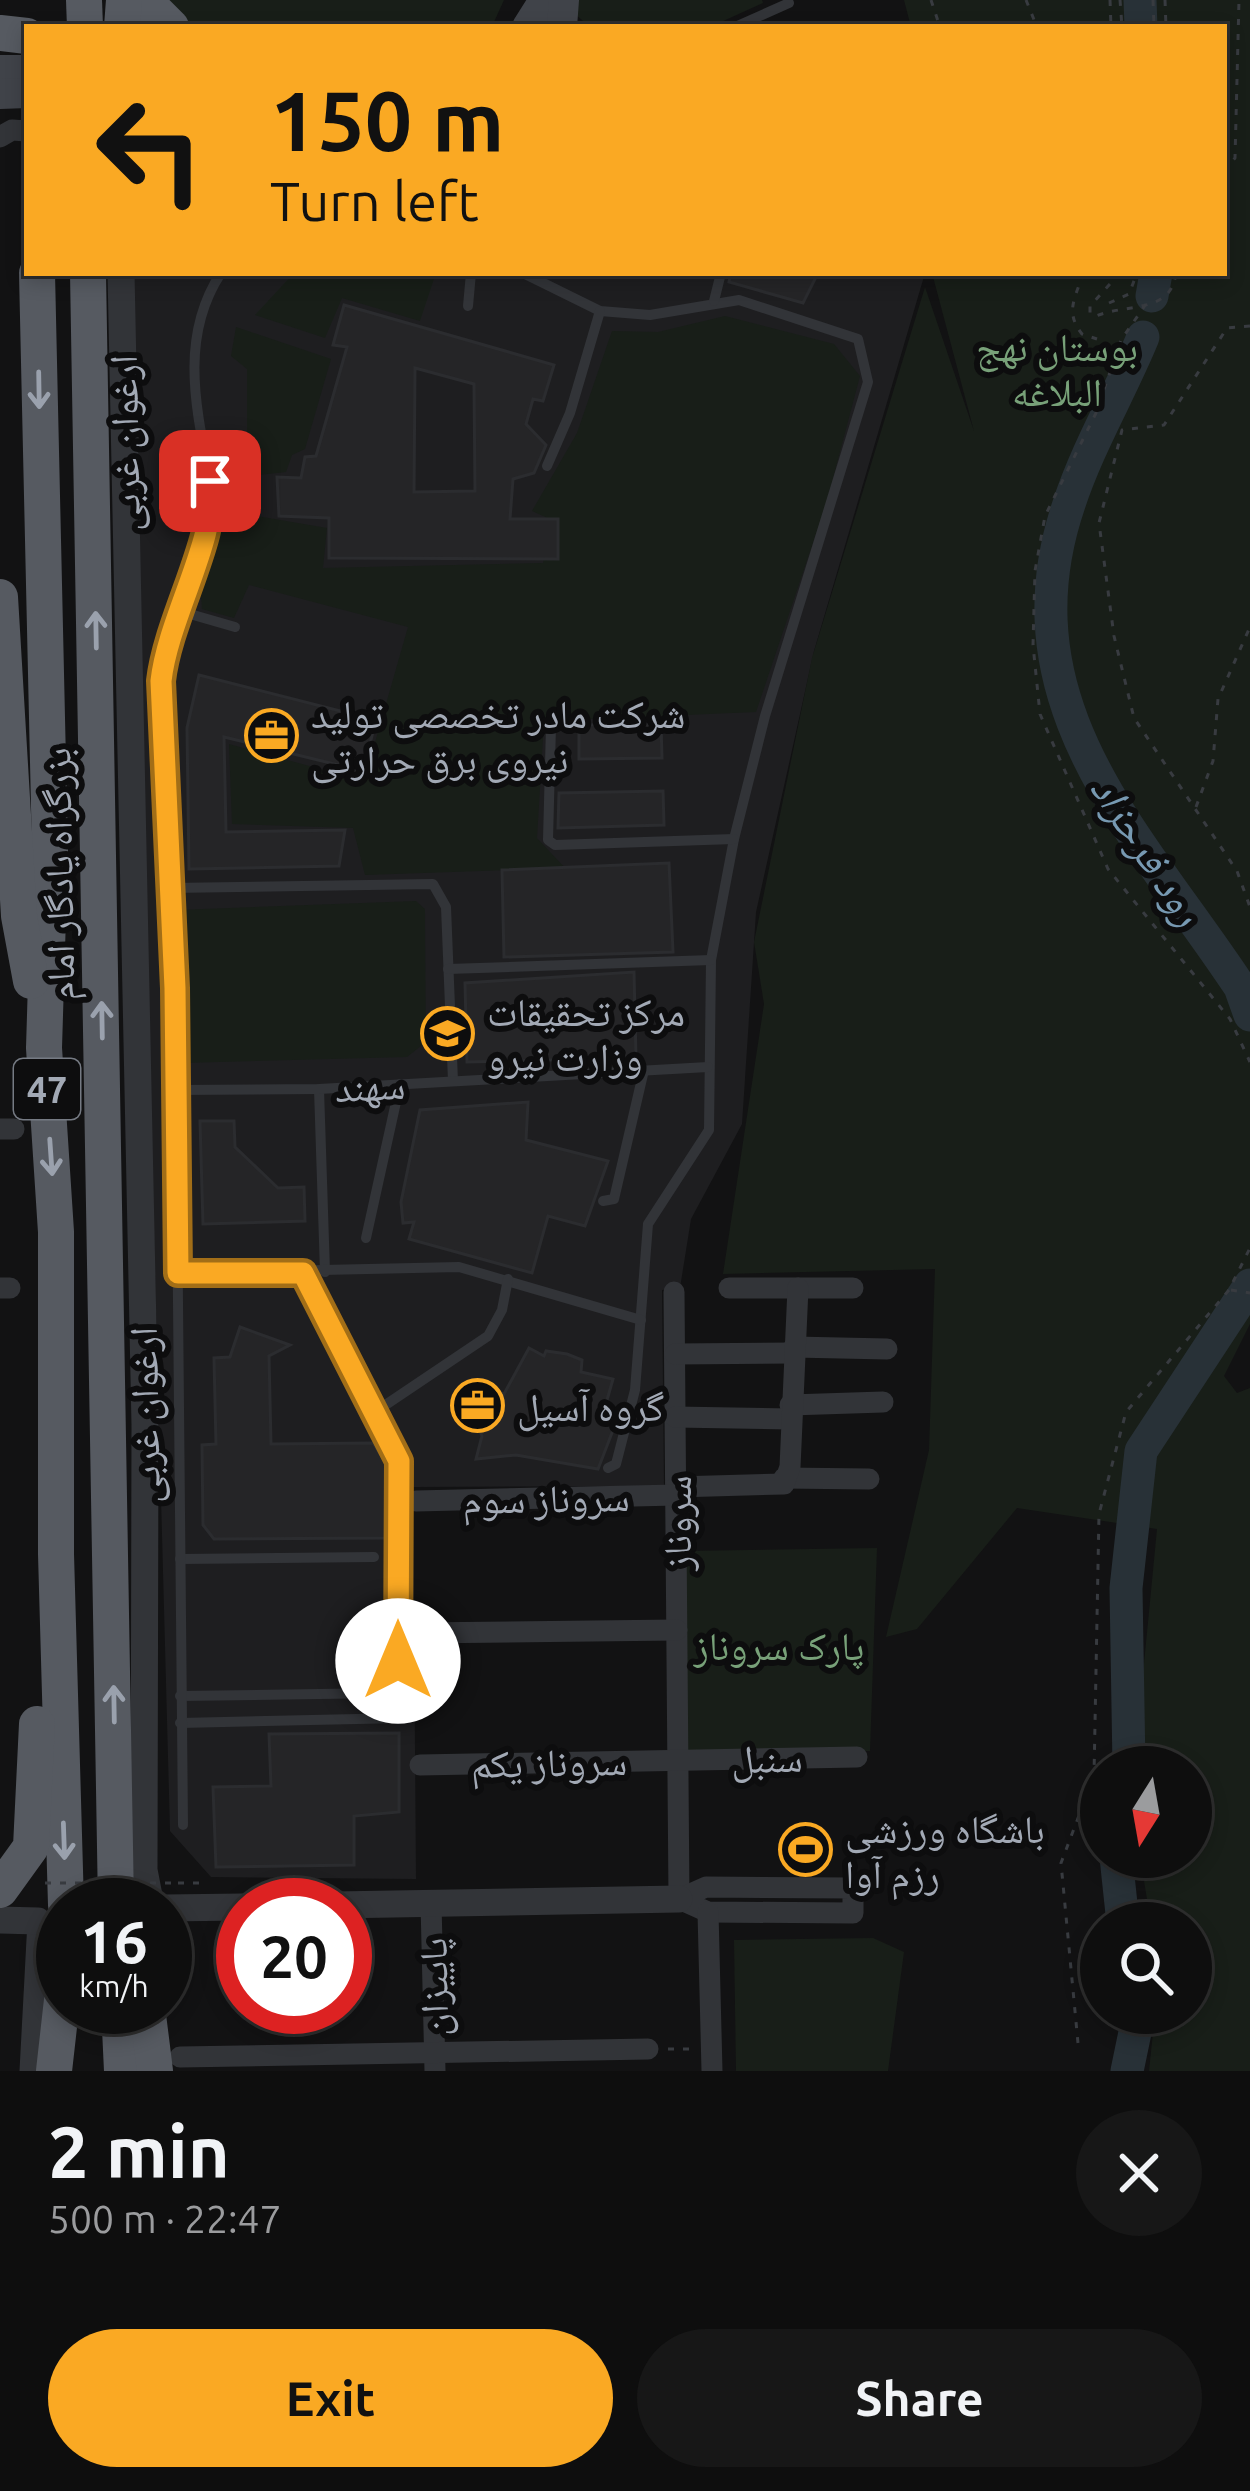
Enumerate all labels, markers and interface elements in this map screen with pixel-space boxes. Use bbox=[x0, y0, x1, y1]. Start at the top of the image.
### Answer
icon: left bbox=[72, 72, 228, 228]
text: 150 m bbox=[270, 73, 504, 167]
text: Turn left bbox=[270, 171, 479, 231]
park label: بوستان نهج البلاغه bbox=[976, 325, 1138, 414]
street label: ارغوان غربی bbox=[101, 354, 151, 532]
one-way arrow bbox=[28, 370, 51, 409]
pin bbox=[159, 430, 261, 532]
icon: arrive bbox=[177, 448, 243, 514]
one-way arrow bbox=[85, 611, 108, 650]
place label: شرکت مادر تخصصی تولید نیروی برق حرارتی bbox=[311, 692, 685, 784]
office icon: شرکت مادر تخصصی تولید نیروی برق حرارتی bbox=[244, 707, 300, 763]
street label: بزرگراه یادگار امام bbox=[34, 747, 88, 1001]
water label: رود فرحزاد bbox=[1082, 766, 1214, 934]
place label: مرکز تحقیقات وزارت نیرو bbox=[487, 990, 685, 1079]
one-way arrow bbox=[91, 1001, 114, 1040]
school or university icon: مرکز تحقیقات وزارت نیرو bbox=[420, 1005, 476, 1061]
road number: 47 bbox=[14, 1059, 80, 1119]
street label: سهند bbox=[334, 1063, 406, 1110]
one-way arrow bbox=[40, 1137, 63, 1176]
street label: ارغوان غربی bbox=[121, 1326, 171, 1504]
office icon: گروه آسیل bbox=[450, 1378, 506, 1434]
place label: گروه آسیل bbox=[517, 1385, 664, 1432]
street label: سروناز سوم bbox=[462, 1475, 630, 1527]
street label: سروناز bbox=[655, 1475, 699, 1572]
position arrow bbox=[335, 1598, 461, 1724]
park label: پارک سروناز bbox=[693, 1624, 864, 1670]
one-way arrow bbox=[103, 1685, 125, 1724]
street label: سنبل bbox=[731, 1736, 803, 1784]
street label: سروناز یکم bbox=[471, 1739, 628, 1790]
north arrow bbox=[1080, 1746, 1212, 1878]
map controls bbox=[1080, 1746, 1212, 2034]
place label: باشگاه ورزشی رزم آوا bbox=[845, 1807, 1045, 1901]
one-way arrow bbox=[53, 1821, 76, 1860]
sports icon: باشگاه ورزشی رزم آوا bbox=[778, 1822, 834, 1878]
speed limit sign: 20 bbox=[216, 1878, 372, 2034]
button: search bbox=[1080, 1902, 1212, 2034]
text: 16 bbox=[80, 1907, 148, 1974]
street label: پاییزان bbox=[411, 1937, 459, 2037]
text: km/h bbox=[79, 1969, 149, 2003]
button: close bbox=[1076, 2110, 1202, 2236]
text: 2 min bbox=[48, 2111, 230, 2192]
text: 500 m · 22:47 bbox=[48, 2197, 282, 2240]
button: Exit bbox=[48, 2329, 613, 2467]
button: Share bbox=[637, 2329, 1202, 2467]

